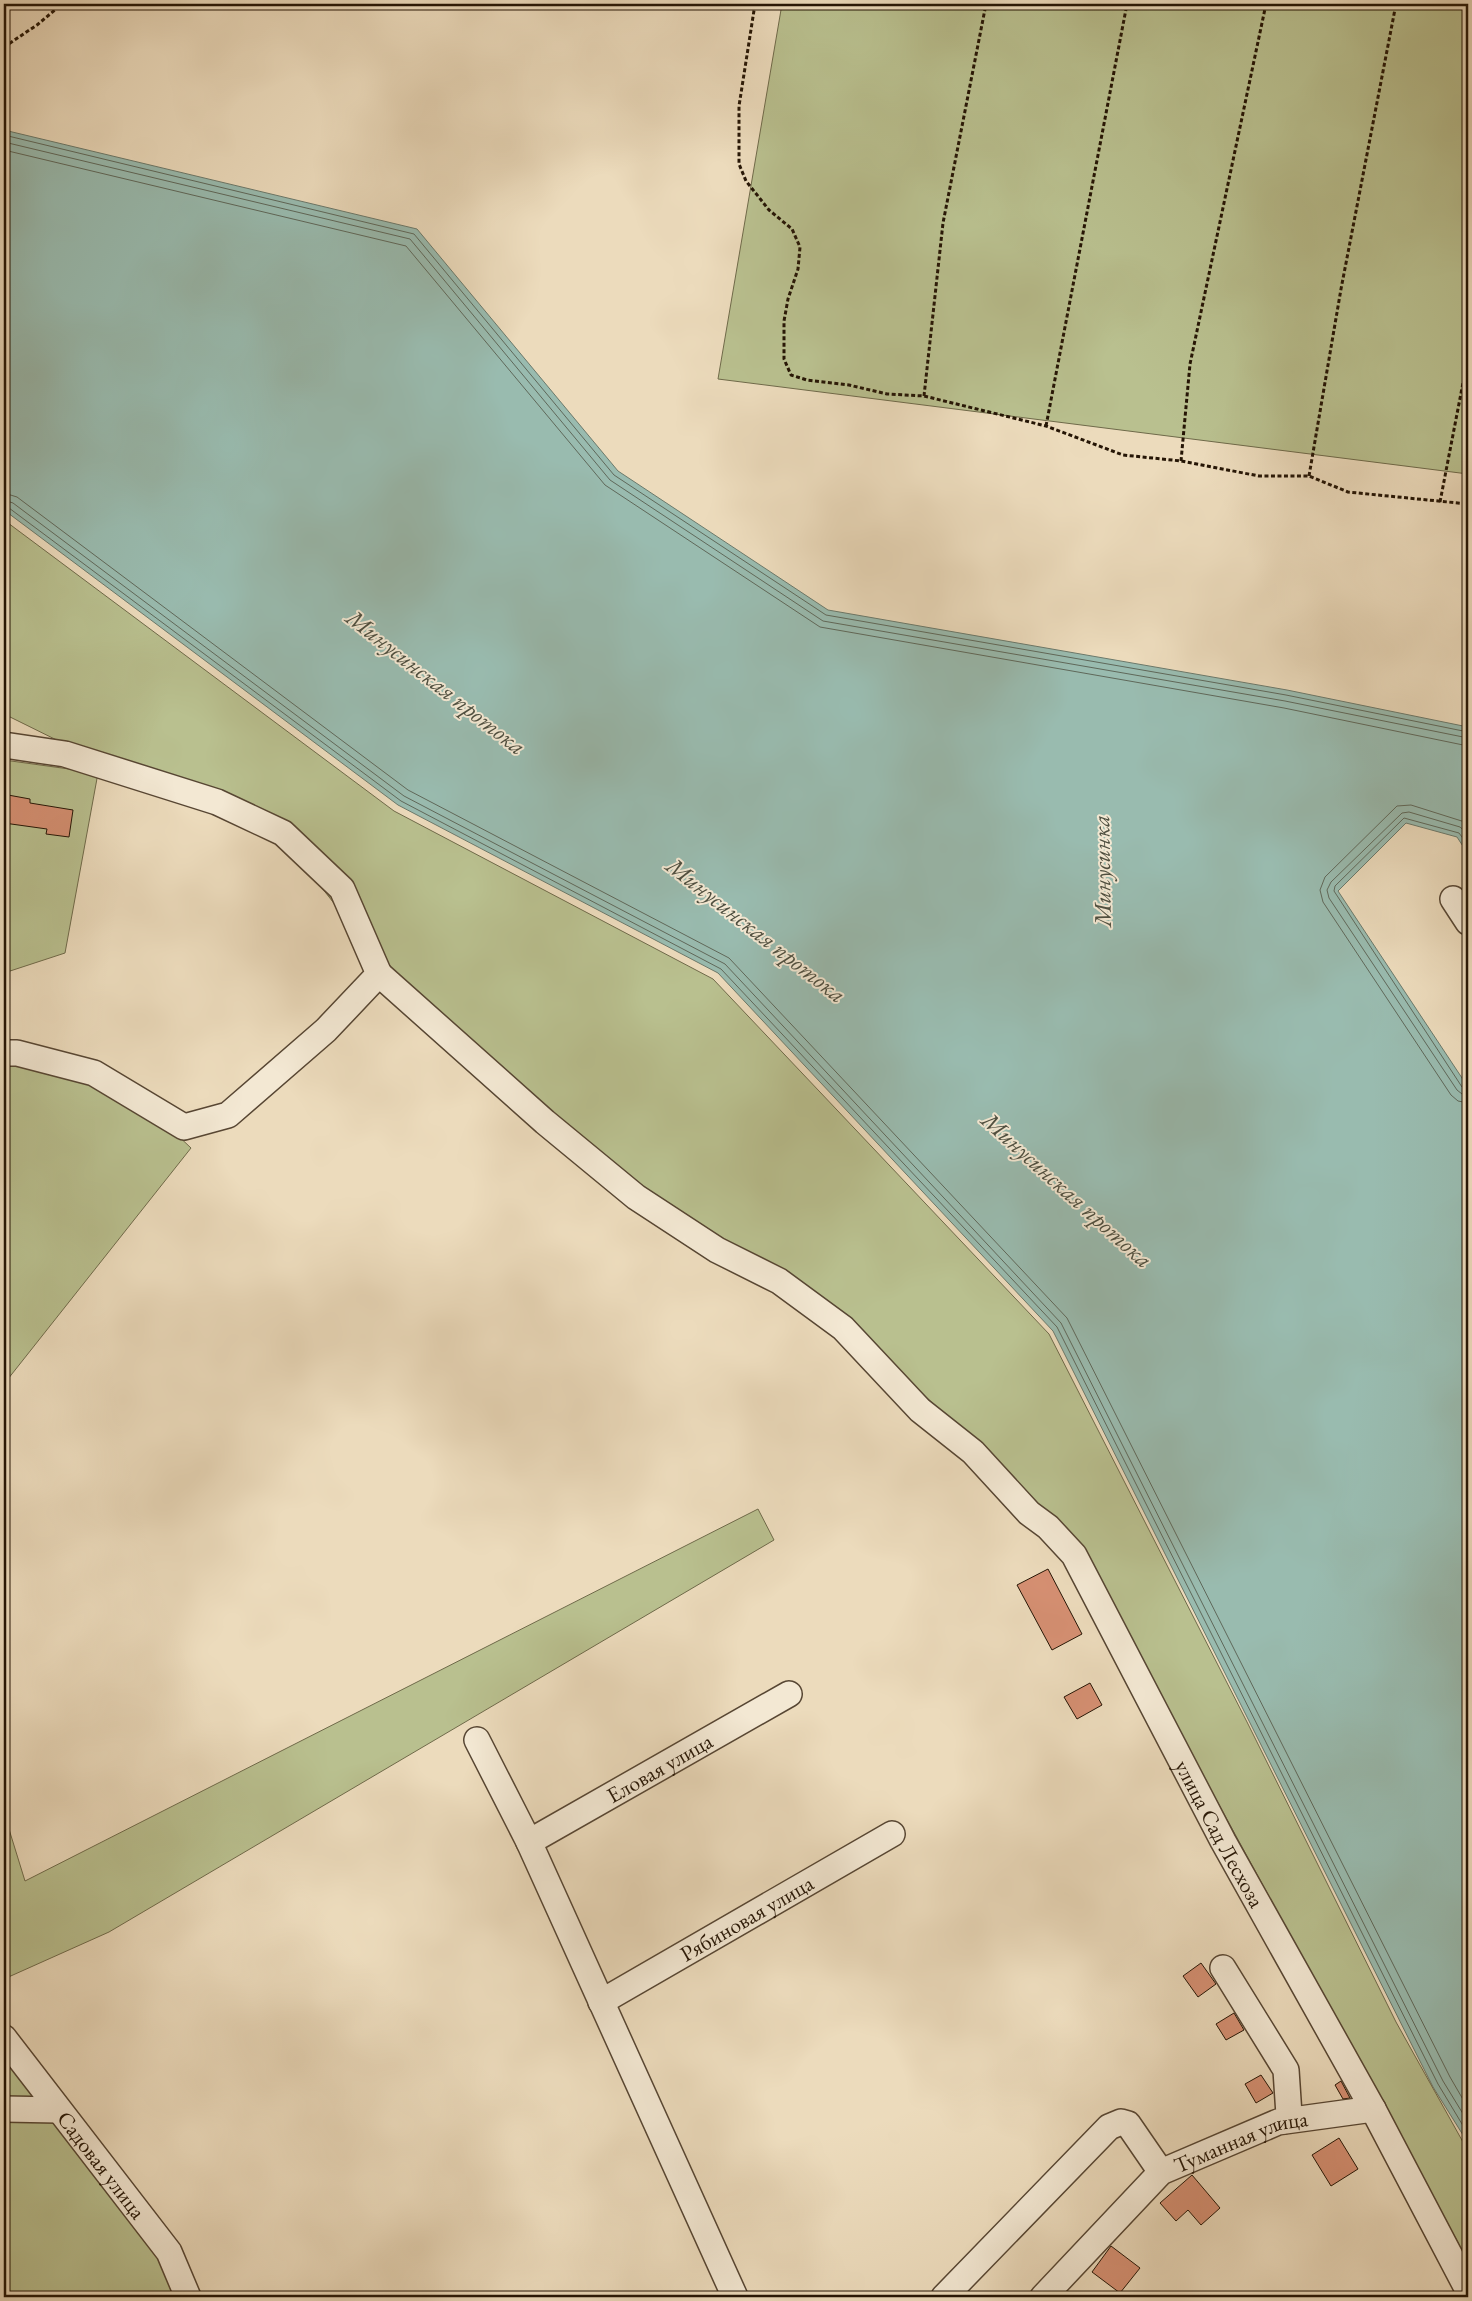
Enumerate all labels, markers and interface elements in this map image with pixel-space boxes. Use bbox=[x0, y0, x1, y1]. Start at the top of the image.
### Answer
water label: Минусинская протока bbox=[339, 601, 532, 761]
water label: Минусинка bbox=[1085, 815, 1118, 930]
water label: Минусинская протока bbox=[659, 849, 852, 1009]
water label: Минусинская протока bbox=[974, 1103, 1159, 1275]
street label: Еловая улица bbox=[601, 1726, 718, 1810]
street label: улица Сад Лесхоза bbox=[1168, 1755, 1271, 1913]
street label: Рябиновая улица bbox=[675, 1868, 819, 1968]
street label: Туманная улица bbox=[1169, 2104, 1310, 2180]
street label: Садовая улица bbox=[50, 2105, 152, 2225]

